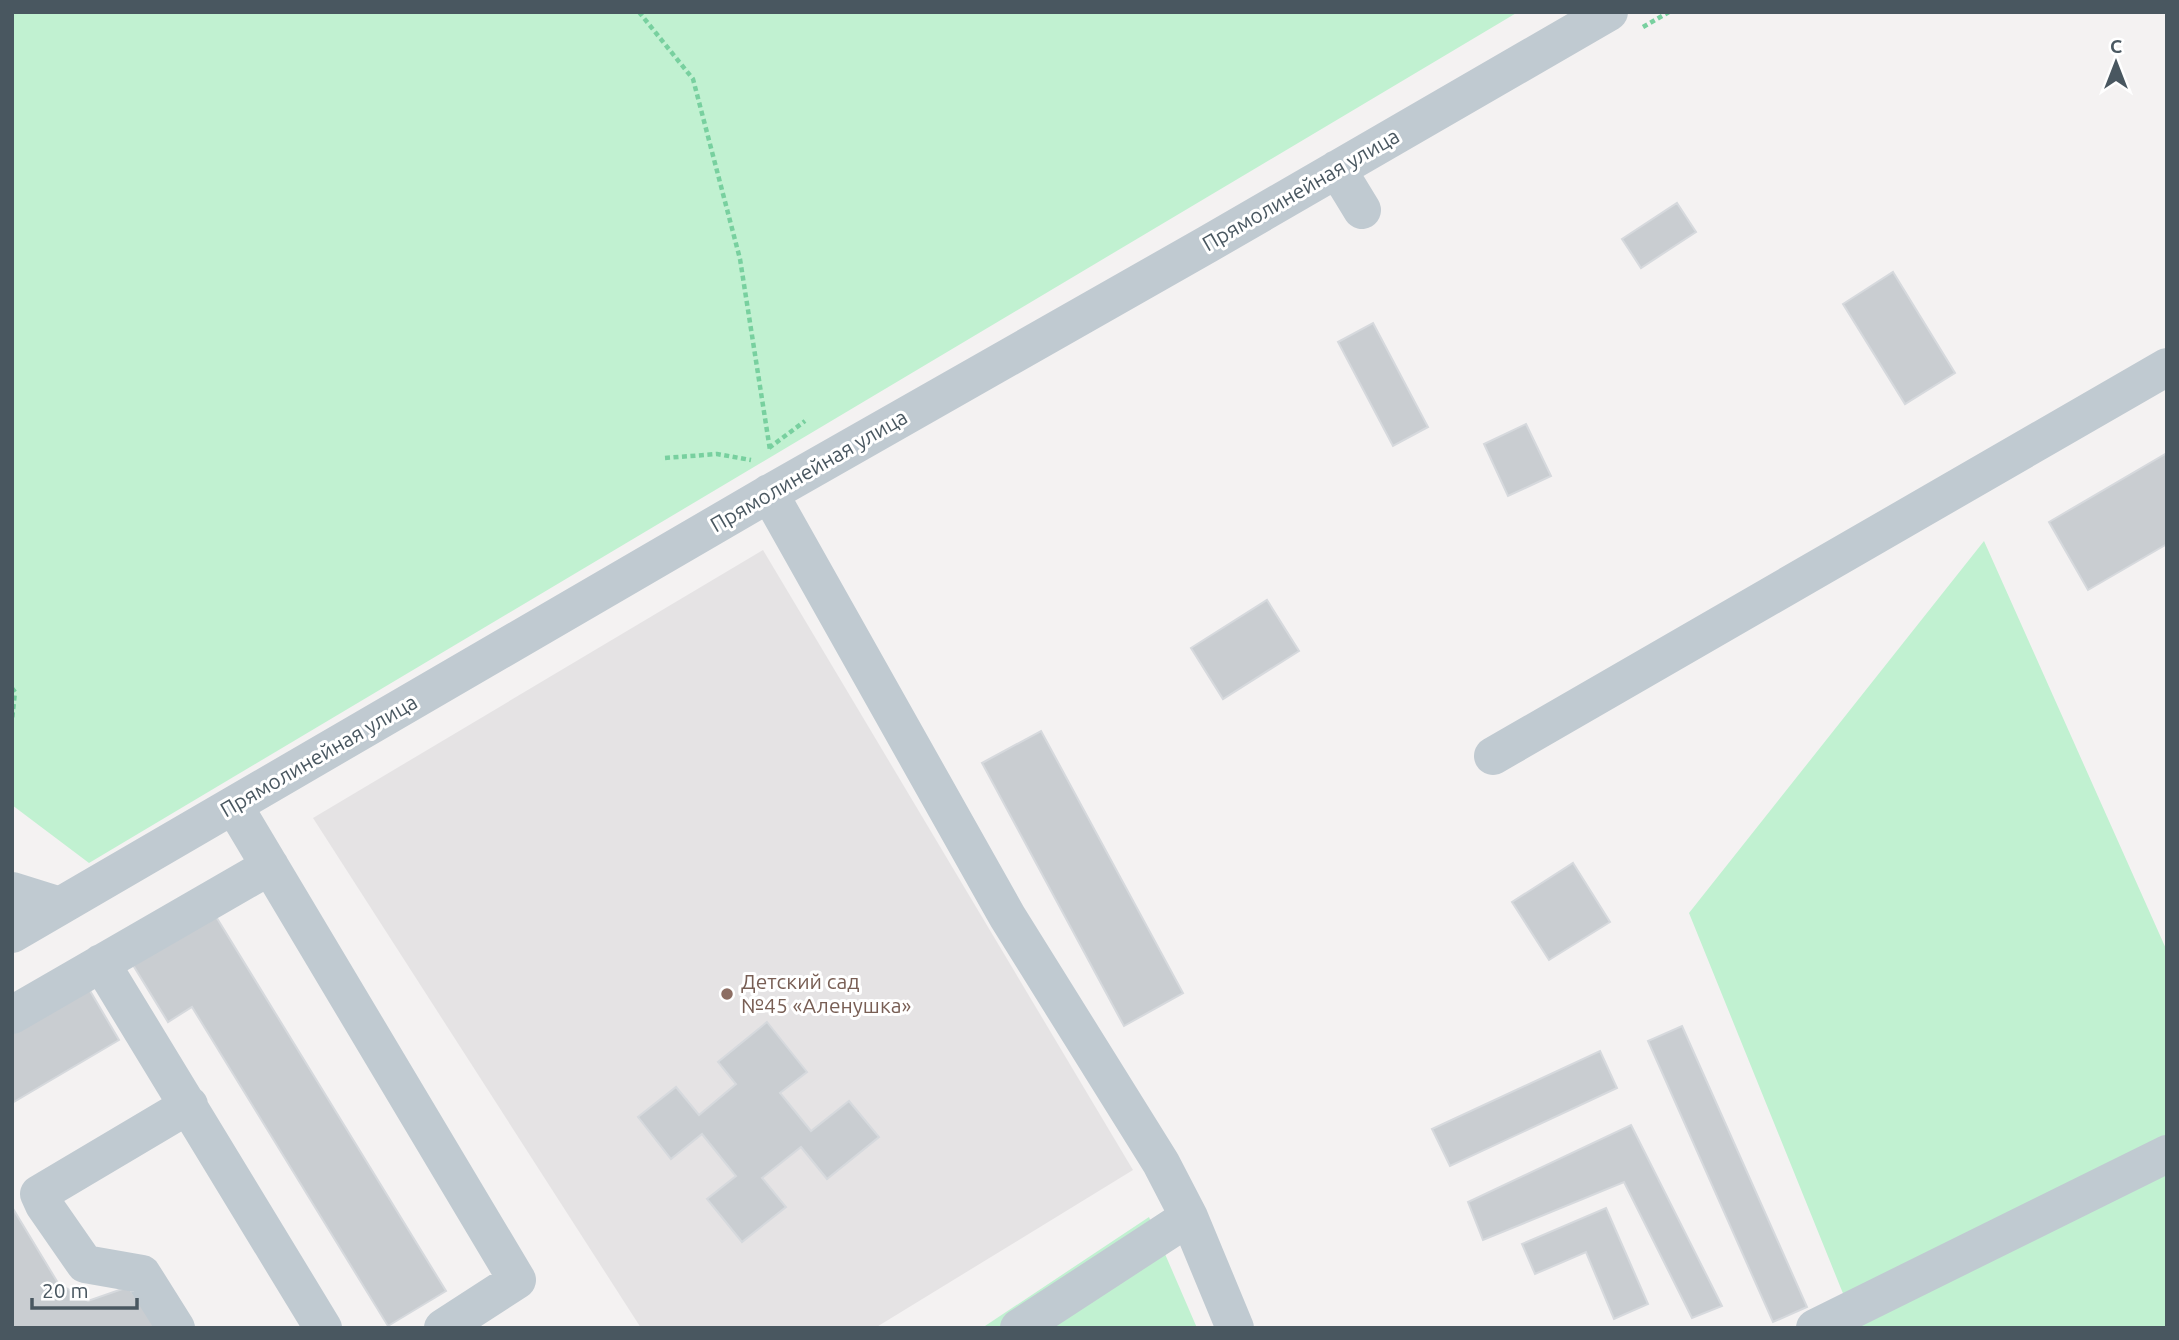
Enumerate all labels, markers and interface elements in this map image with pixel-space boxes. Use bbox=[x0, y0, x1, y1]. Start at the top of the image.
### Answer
north arrow bbox=[2081, 28, 2151, 98]
text: С bbox=[2110, 35, 2122, 57]
street label: Прямолинейная улица bbox=[1198, 123, 1403, 255]
street label: Прямолинейная улица bbox=[706, 404, 911, 536]
street label: Прямолинейная улица bbox=[216, 689, 421, 821]
place label: Детский сад №45 «Аленушка» bbox=[741, 969, 911, 1017]
marker: Детский сад №45 «Аленушка» bbox=[719, 986, 735, 1002]
scale bar bbox=[32, 1266, 136, 1310]
text: 20 m bbox=[42, 1278, 89, 1302]

